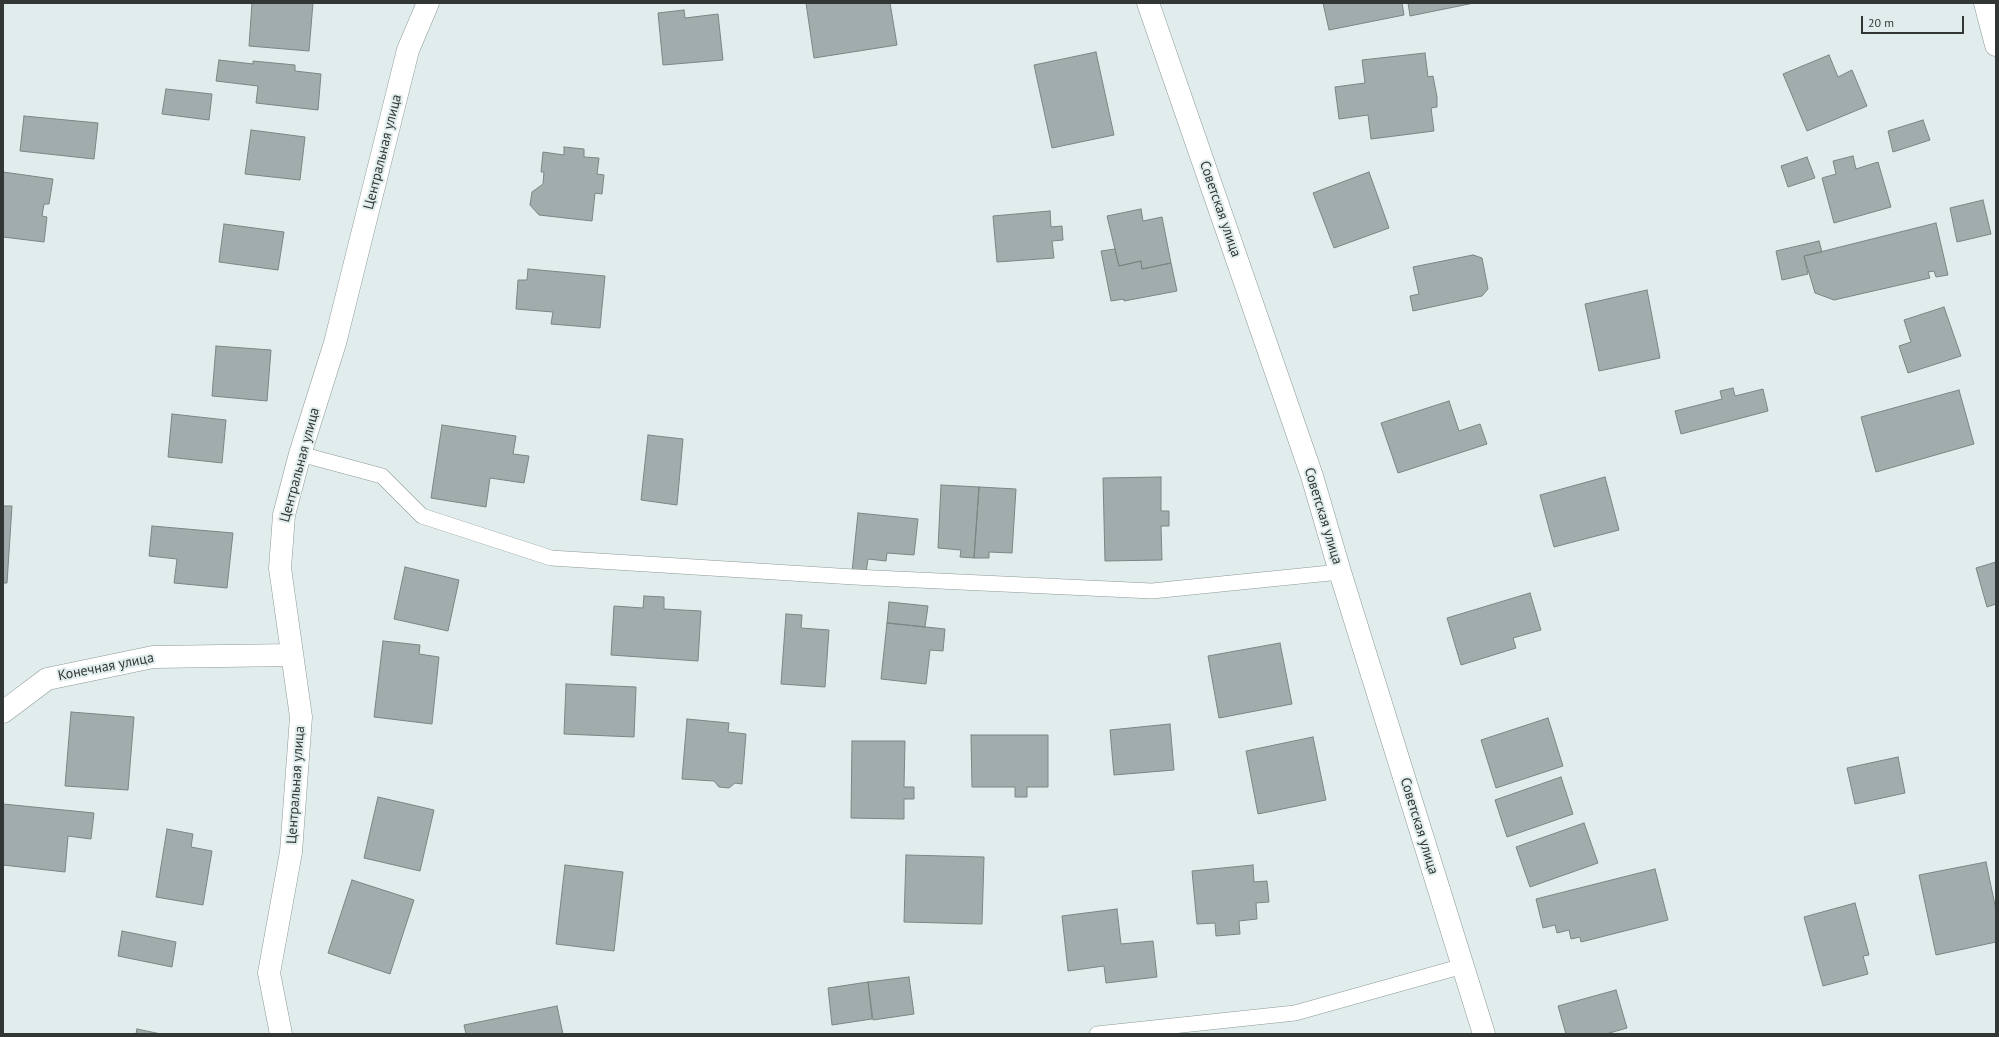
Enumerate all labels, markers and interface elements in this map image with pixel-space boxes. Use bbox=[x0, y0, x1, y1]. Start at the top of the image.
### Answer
scale bar bbox=[1863, 8, 1966, 34]
text: 20 m bbox=[1868, 15, 1894, 30]
street label: Центральная улица bbox=[361, 93, 405, 211]
street label: Советская улица bbox=[1196, 159, 1244, 259]
street label: Центральная улица bbox=[277, 406, 323, 524]
street label: Советская улица bbox=[1300, 466, 1346, 566]
street label: Конечная улица bbox=[57, 649, 155, 685]
street label: Центральная улица bbox=[284, 725, 308, 845]
street label: Советская улица bbox=[1396, 776, 1442, 876]

